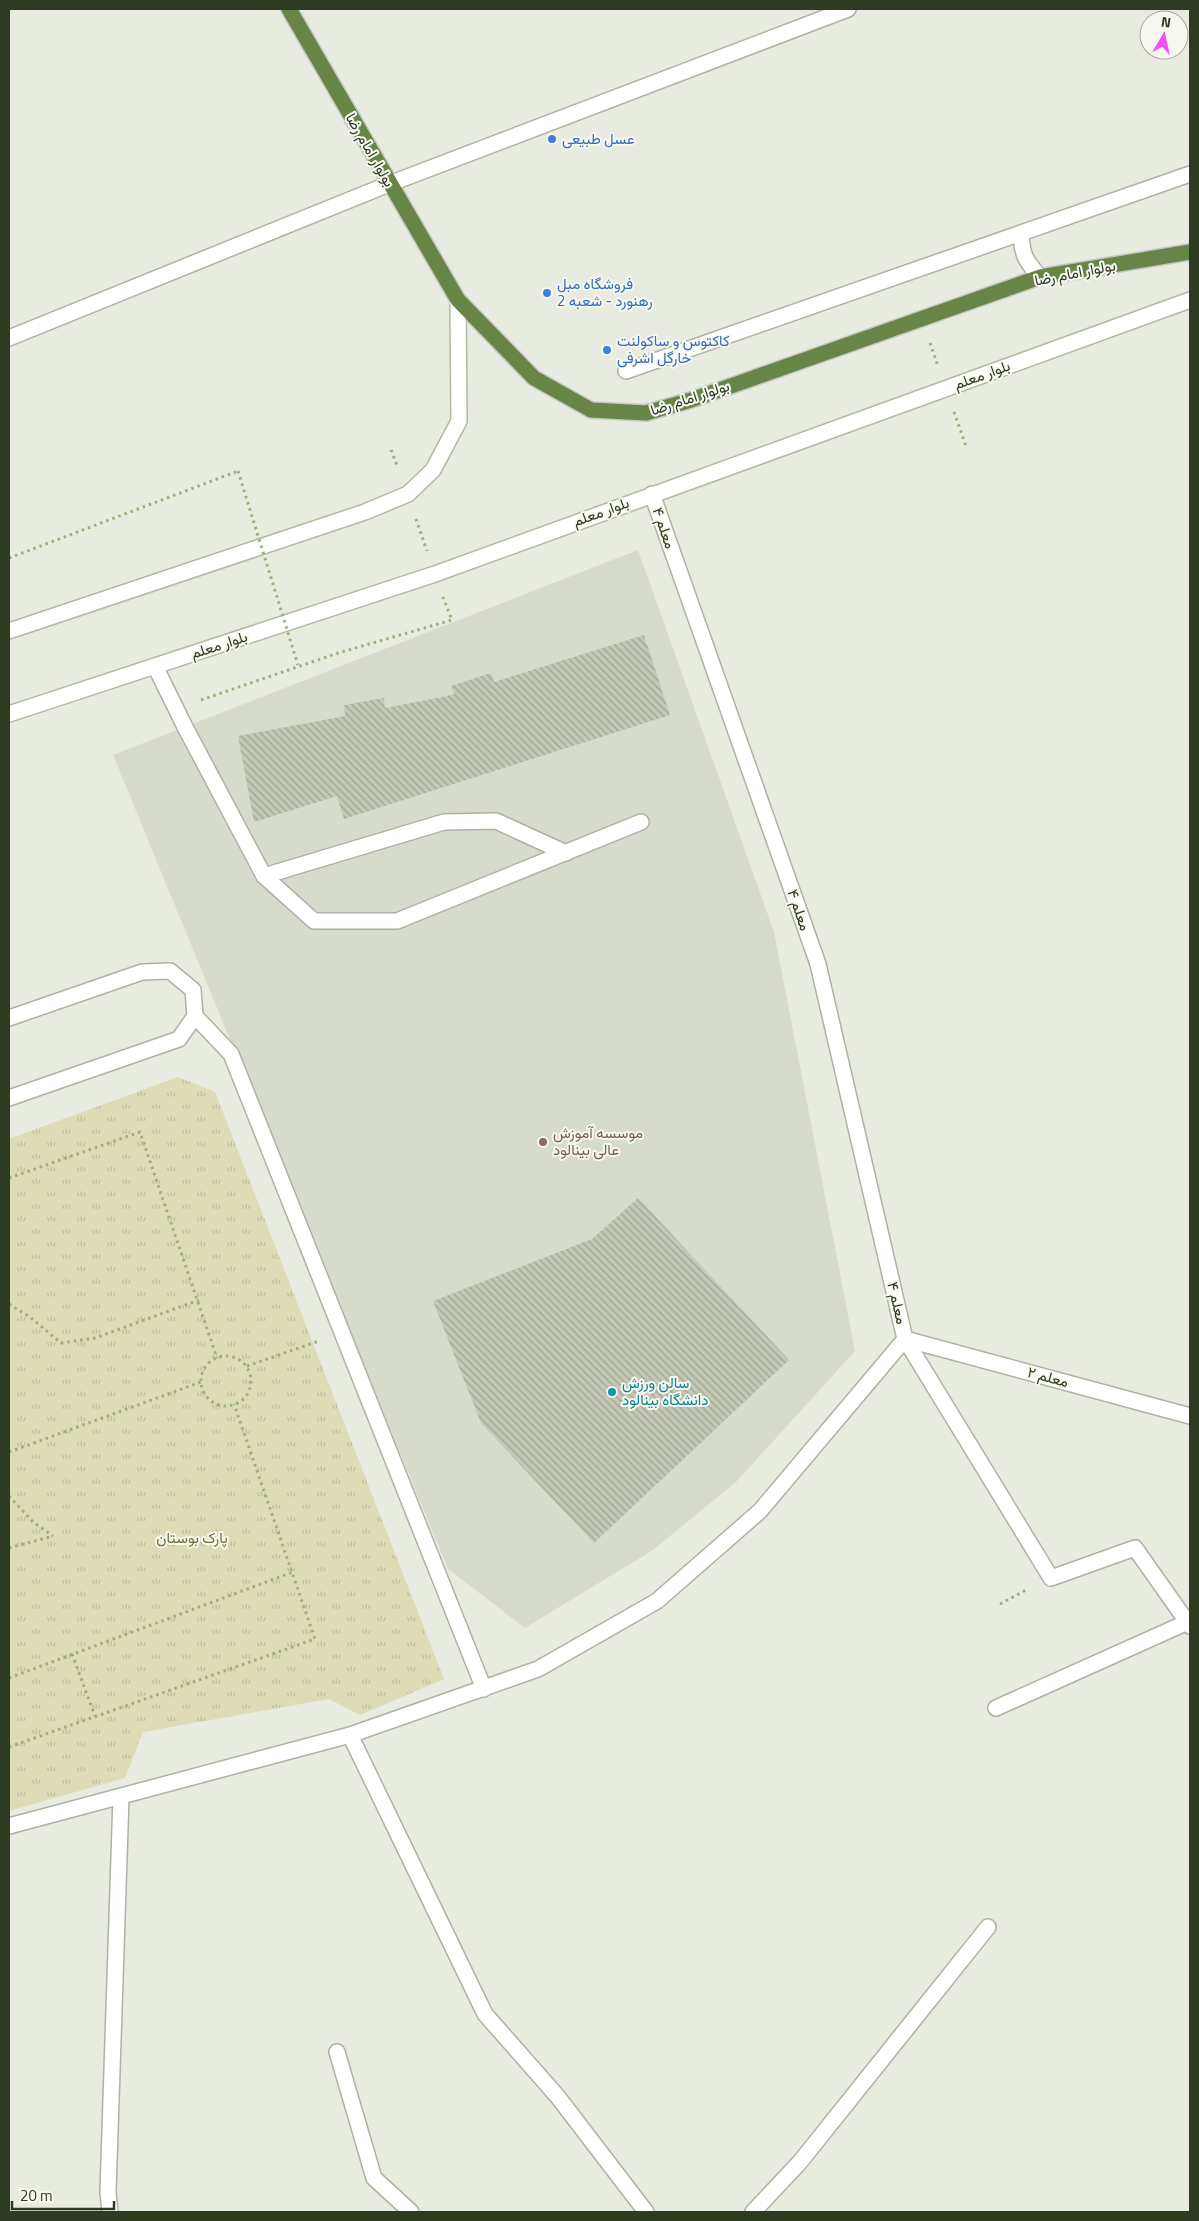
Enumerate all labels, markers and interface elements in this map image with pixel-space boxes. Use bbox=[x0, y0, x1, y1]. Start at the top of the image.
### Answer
north arrow bbox=[1139, 10, 1189, 60]
text: N bbox=[1160, 11, 1173, 33]
street label: بولوار امام رضا bbox=[340, 108, 401, 191]
place label: عسل طبیعی bbox=[562, 127, 635, 150]
marker: عسل طبیعی bbox=[546, 133, 558, 145]
street label: بولوار امام رضا bbox=[1032, 253, 1117, 292]
place label: فروشگاه مبل رهنورد - شعبه 2 bbox=[557, 272, 653, 312]
marker: فروشگاه مبل رهنورد - شعبه 2 bbox=[541, 287, 553, 299]
place label: کاکتوس و ساکولنت خارگل اشرفی bbox=[617, 329, 730, 369]
marker: کاکتوس و ساکولنت خارگل اشرفی bbox=[601, 344, 613, 356]
street label: بلوار معلم bbox=[950, 354, 1013, 395]
street label: بولوار امام رضا bbox=[647, 374, 732, 421]
street label: بلوار معلم bbox=[569, 491, 632, 532]
street label: معلم ۴ bbox=[647, 504, 682, 552]
street label: بلوار معلم bbox=[187, 625, 250, 665]
street label: معلم ۴ bbox=[782, 886, 817, 934]
place label: موسسه آموزش عالی بینالود bbox=[553, 1121, 643, 1161]
marker: موسسه آموزش عالی بینالود bbox=[537, 1136, 549, 1148]
street label: معلم ۴ bbox=[881, 1279, 914, 1326]
street label: معلم ۲ bbox=[1025, 1360, 1071, 1393]
place label: سالن ورزش دانشگاه بینالود bbox=[622, 1371, 709, 1411]
marker: سالن ورزش دانشگاه بینالود bbox=[606, 1386, 618, 1398]
park label: پارک بوستان bbox=[156, 1526, 228, 1549]
scale bar bbox=[12, 2178, 115, 2210]
text: 20 m bbox=[20, 2184, 53, 2207]

